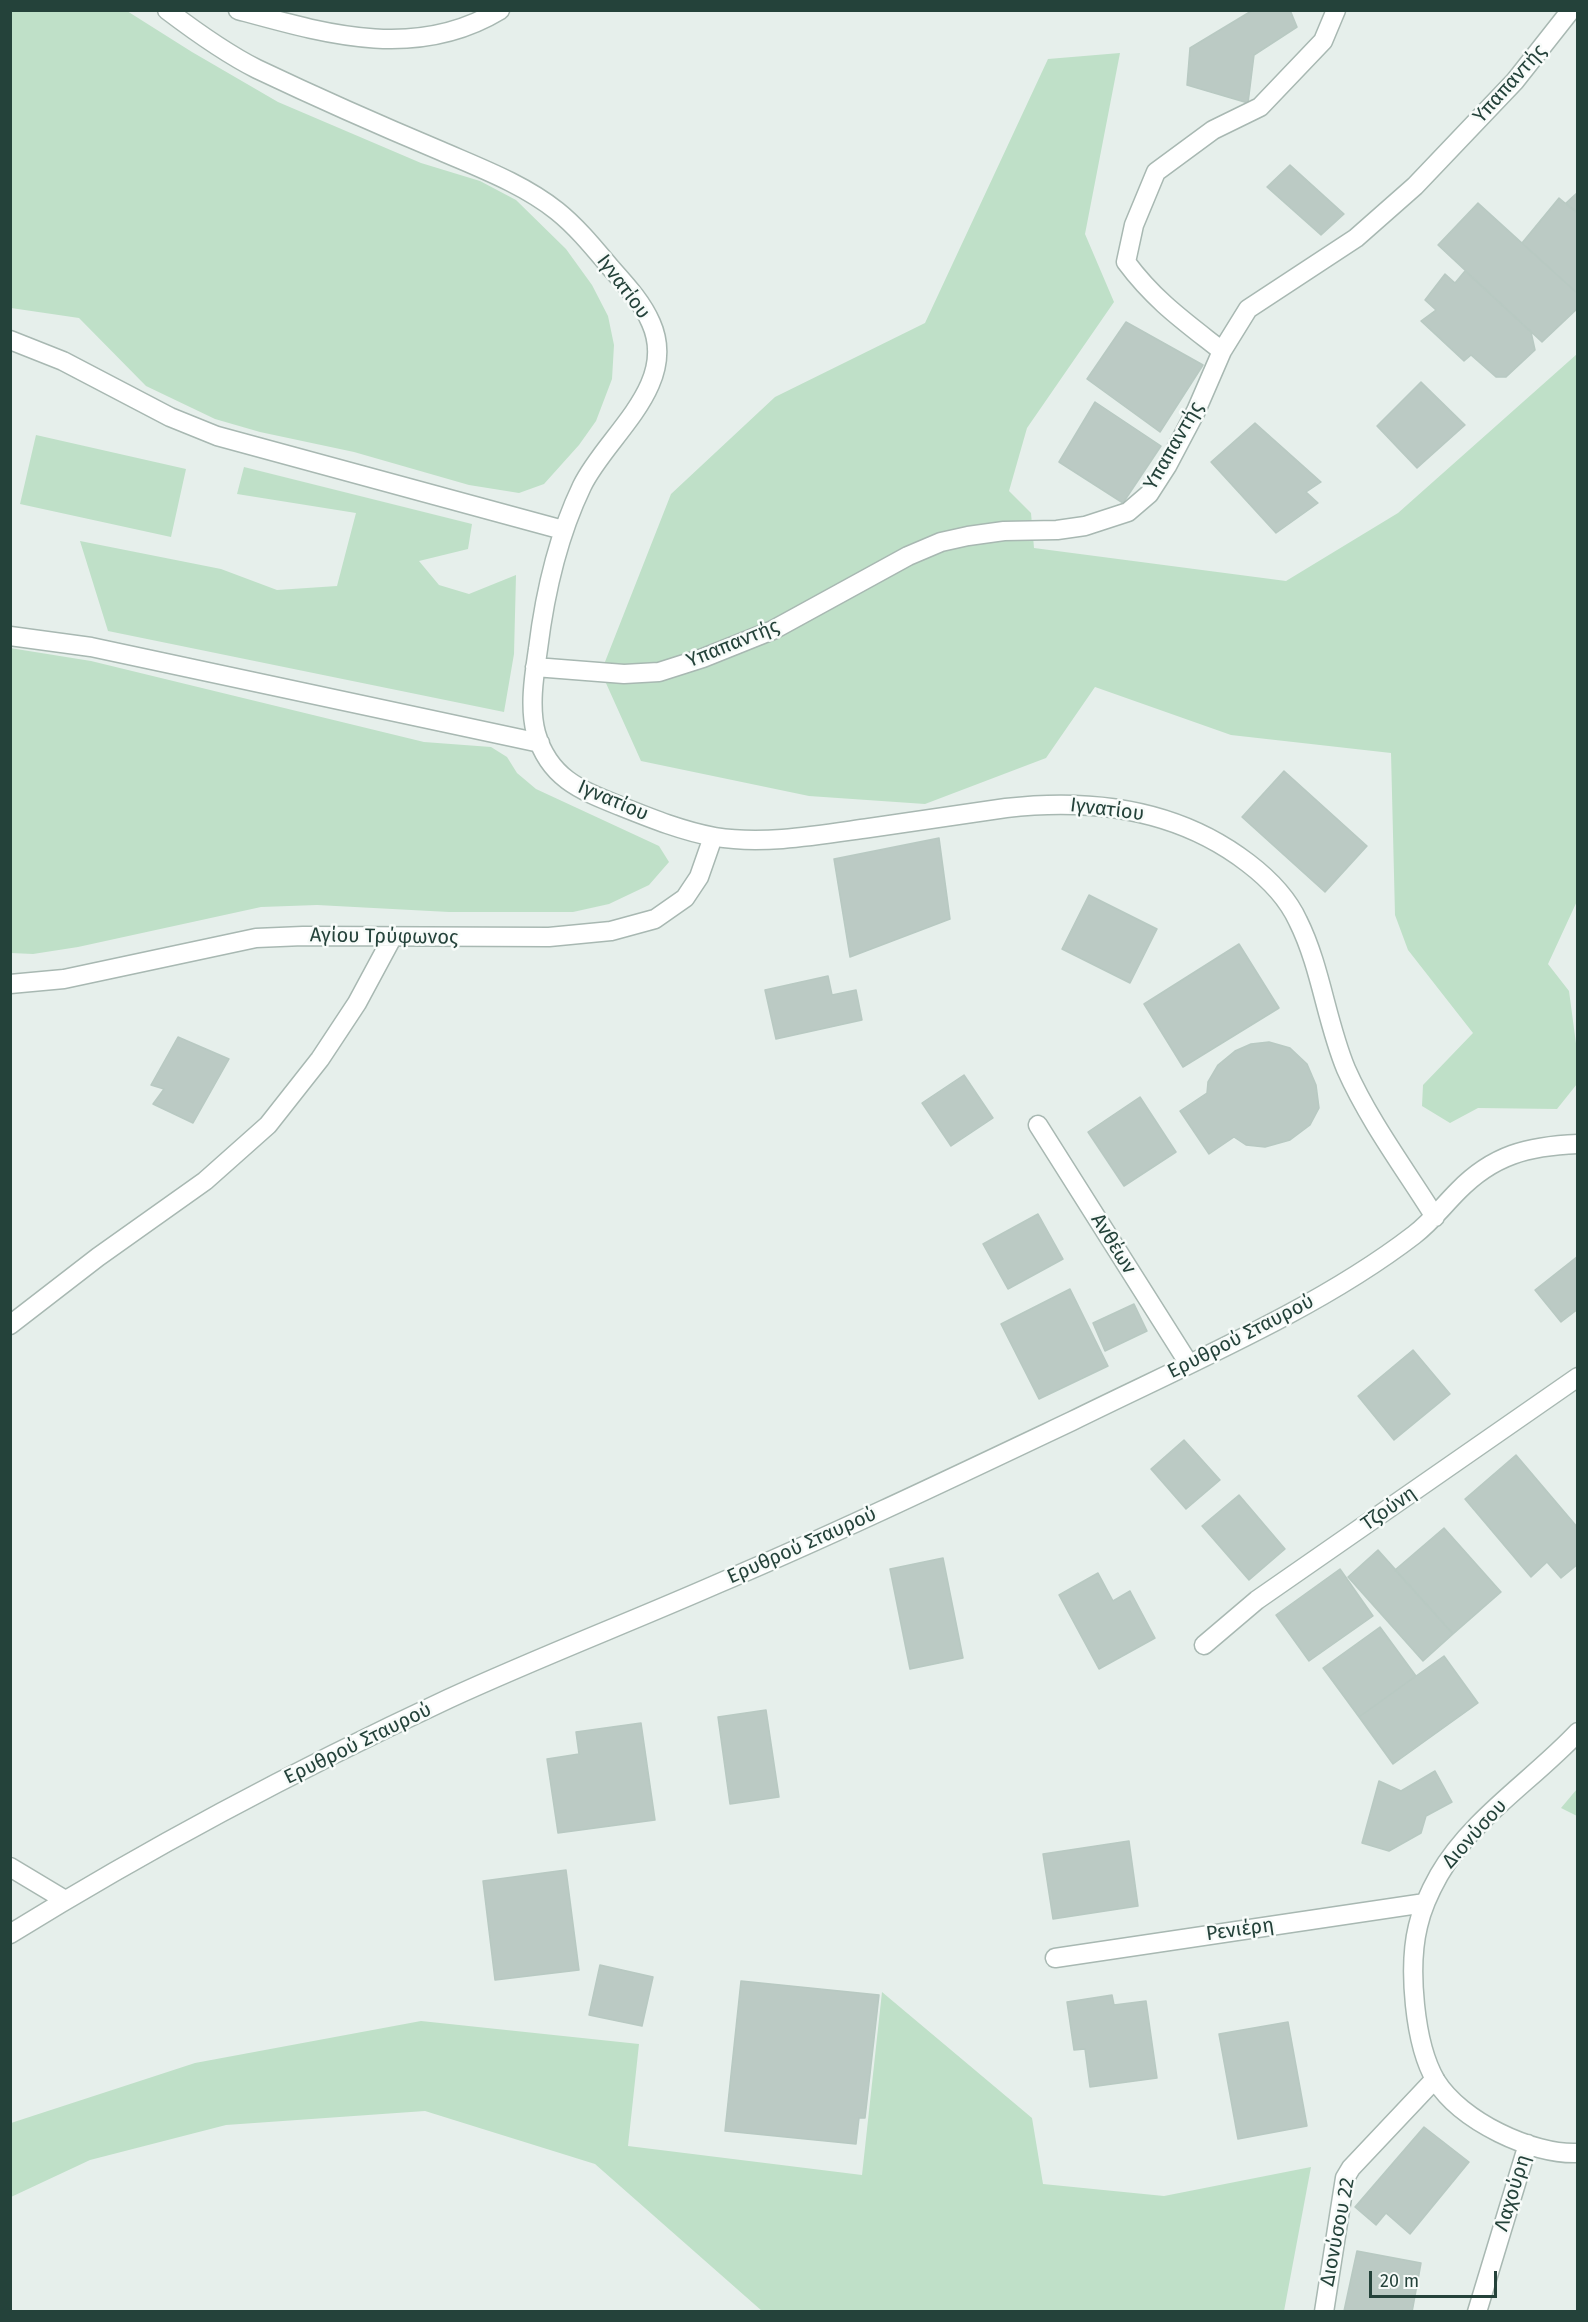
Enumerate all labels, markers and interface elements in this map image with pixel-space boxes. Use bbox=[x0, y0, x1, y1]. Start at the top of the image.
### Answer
street label: Υπαπαντής bbox=[1468, 40, 1552, 128]
street label: Ιγνατίου bbox=[591, 250, 655, 324]
street label: Υπαπαντής bbox=[1139, 398, 1209, 494]
street label: Υπαπαντής bbox=[683, 615, 783, 673]
street label: Ιγνατίου bbox=[574, 775, 652, 827]
street label: Ιγνατίου bbox=[1069, 794, 1145, 826]
street label: Αγίου Τρύφωνος bbox=[310, 924, 458, 950]
street label: Ανθέων bbox=[1085, 1209, 1141, 1279]
street label: Ερυθρού Σταυρού bbox=[1164, 1290, 1318, 1384]
street label: Τζούνη bbox=[1357, 1481, 1421, 1537]
street label: Ερυθρού Σταυρού bbox=[724, 1502, 880, 1590]
street label: Ερυθρού Σταυρού bbox=[280, 1698, 436, 1790]
street label: Διονύσου bbox=[1438, 1794, 1512, 1874]
street label: Ρενιέρη bbox=[1204, 1913, 1276, 1947]
street label: Λαχούρη bbox=[1490, 2152, 1536, 2234]
street label: Διονύσου 22 bbox=[1316, 2176, 1360, 2288]
scale bar bbox=[1372, 2259, 1500, 2297]
text: 20 m bbox=[1380, 2270, 1419, 2292]

